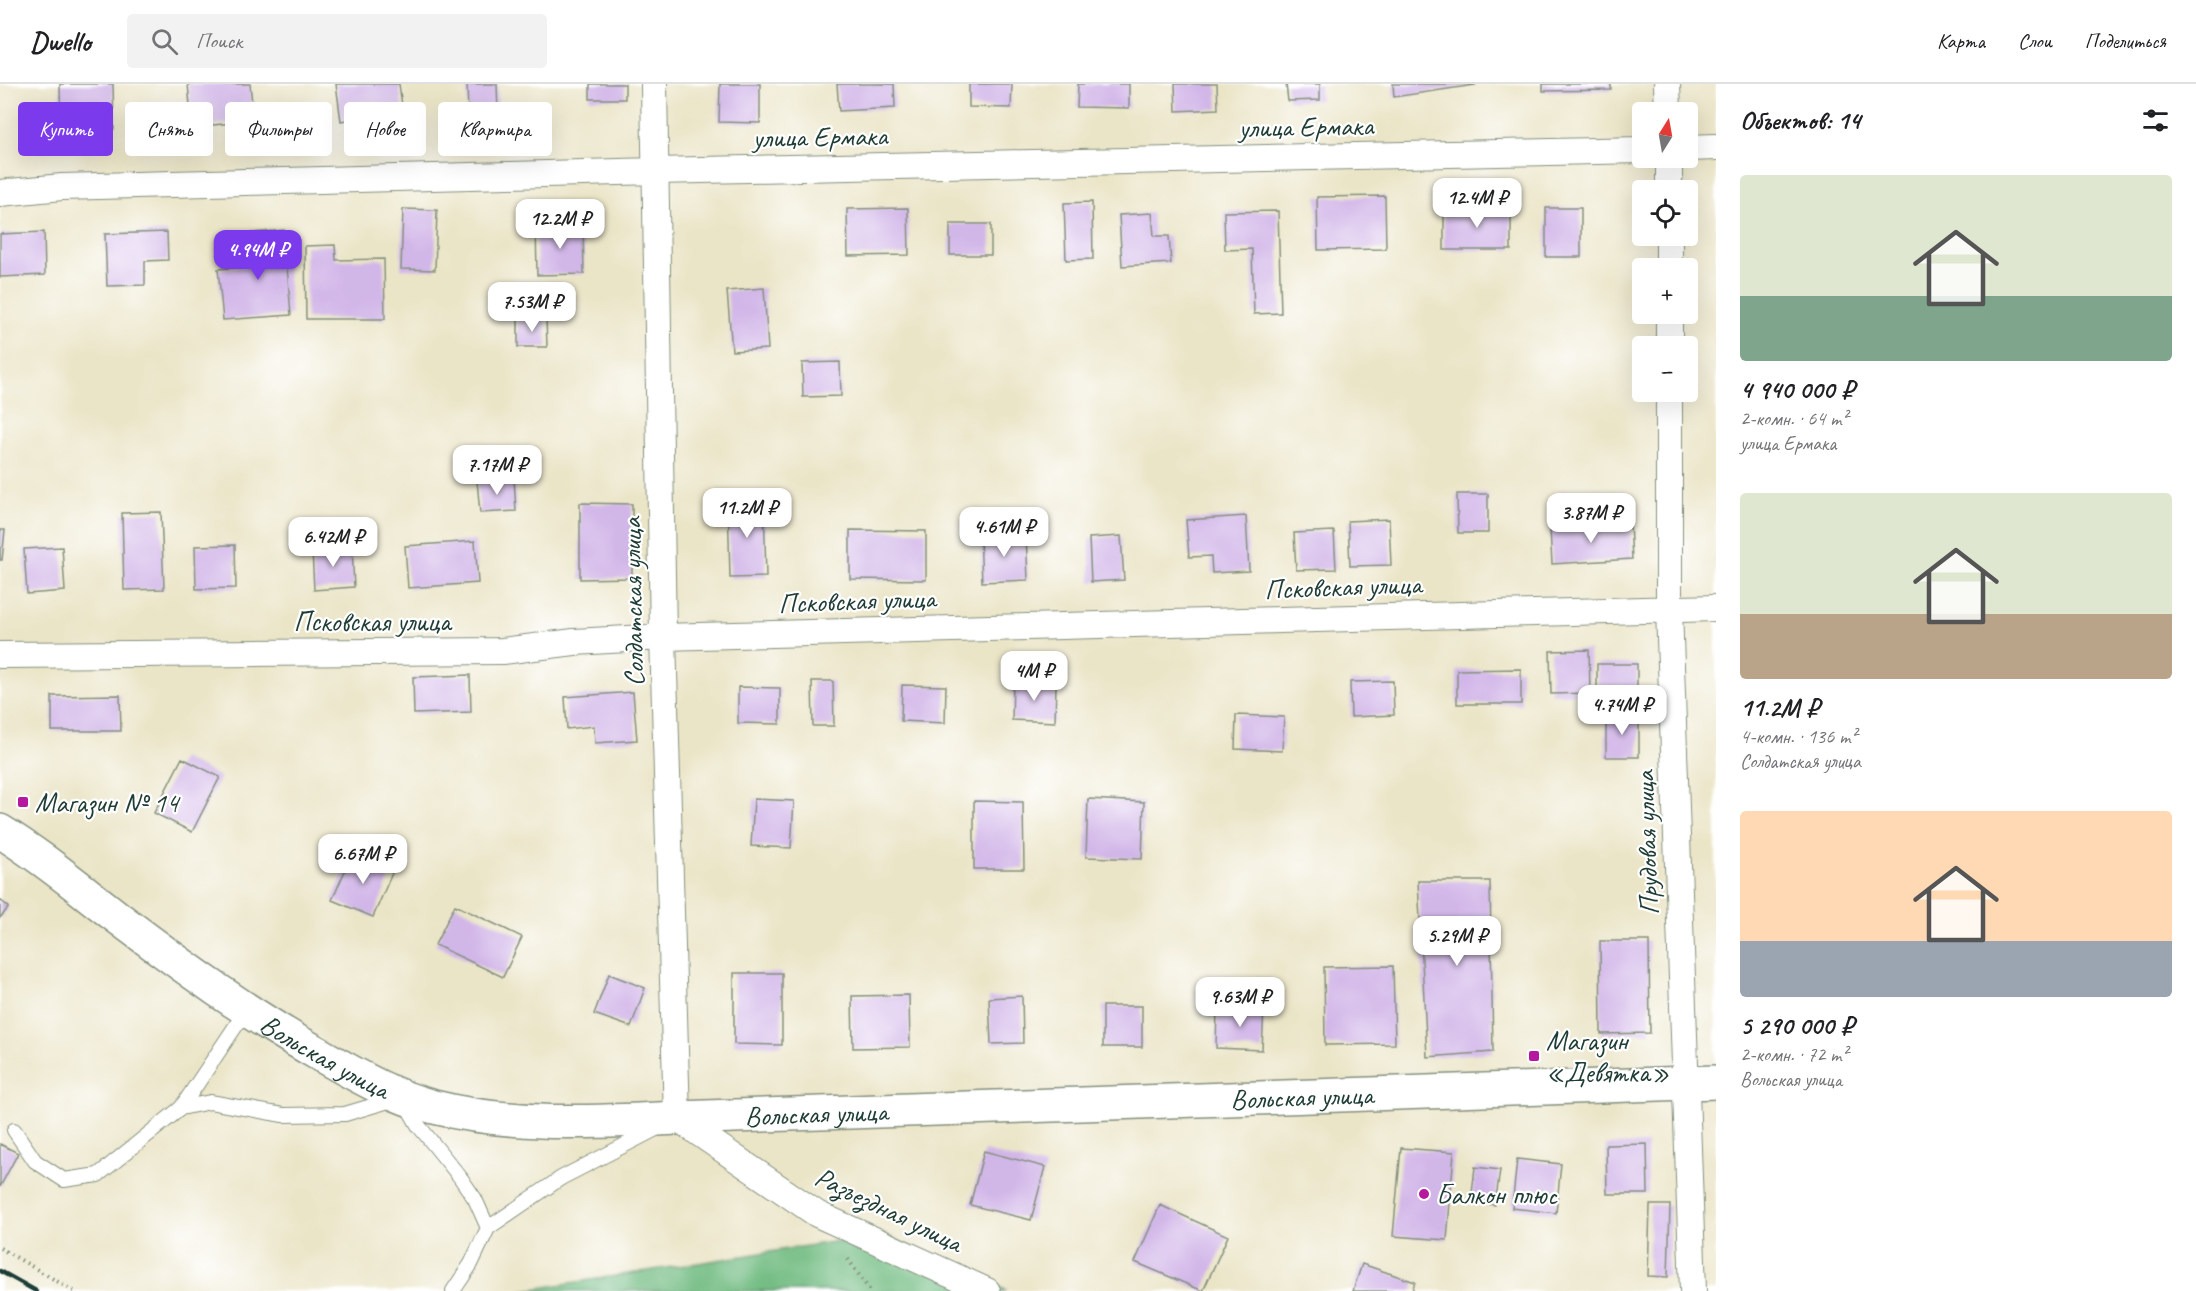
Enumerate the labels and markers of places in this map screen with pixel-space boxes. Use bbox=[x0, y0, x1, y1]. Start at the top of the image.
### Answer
pin: 12.4M ₽ bbox=[1422, 178, 1532, 229]
pin: 12.2M ₽ bbox=[505, 199, 615, 250]
pin: 4.94M ₽ bbox=[203, 230, 313, 281]
pin: 7.53M ₽ bbox=[477, 282, 587, 333]
pin: 7.17M ₽ bbox=[442, 445, 552, 496]
pin: 11.2M ₽ bbox=[692, 488, 802, 539]
pin: 3.87M ₽ bbox=[1536, 493, 1646, 544]
pin: 4.61M ₽ bbox=[949, 507, 1059, 558]
pin: 6.42M ₽ bbox=[278, 517, 388, 568]
pin: 4M ₽ bbox=[998, 651, 1070, 702]
pin: 4.74M ₽ bbox=[1567, 685, 1677, 736]
place label: Магазин № 14 bbox=[35, 785, 181, 820]
marker: Магазин № 14 bbox=[16, 795, 30, 809]
pin: 6.67M ₽ bbox=[308, 834, 418, 885]
pin: 5.29M ₽ bbox=[1402, 916, 1512, 967]
pin: 9.63M ₽ bbox=[1185, 977, 1295, 1028]
place label: Магазин «Девятка» bbox=[1546, 1023, 1669, 1090]
marker: Магазин «Девятка» bbox=[1527, 1049, 1541, 1063]
place label: Балкон плюс bbox=[1436, 1177, 1558, 1212]
marker: Балкон плюс bbox=[1417, 1187, 1431, 1201]

